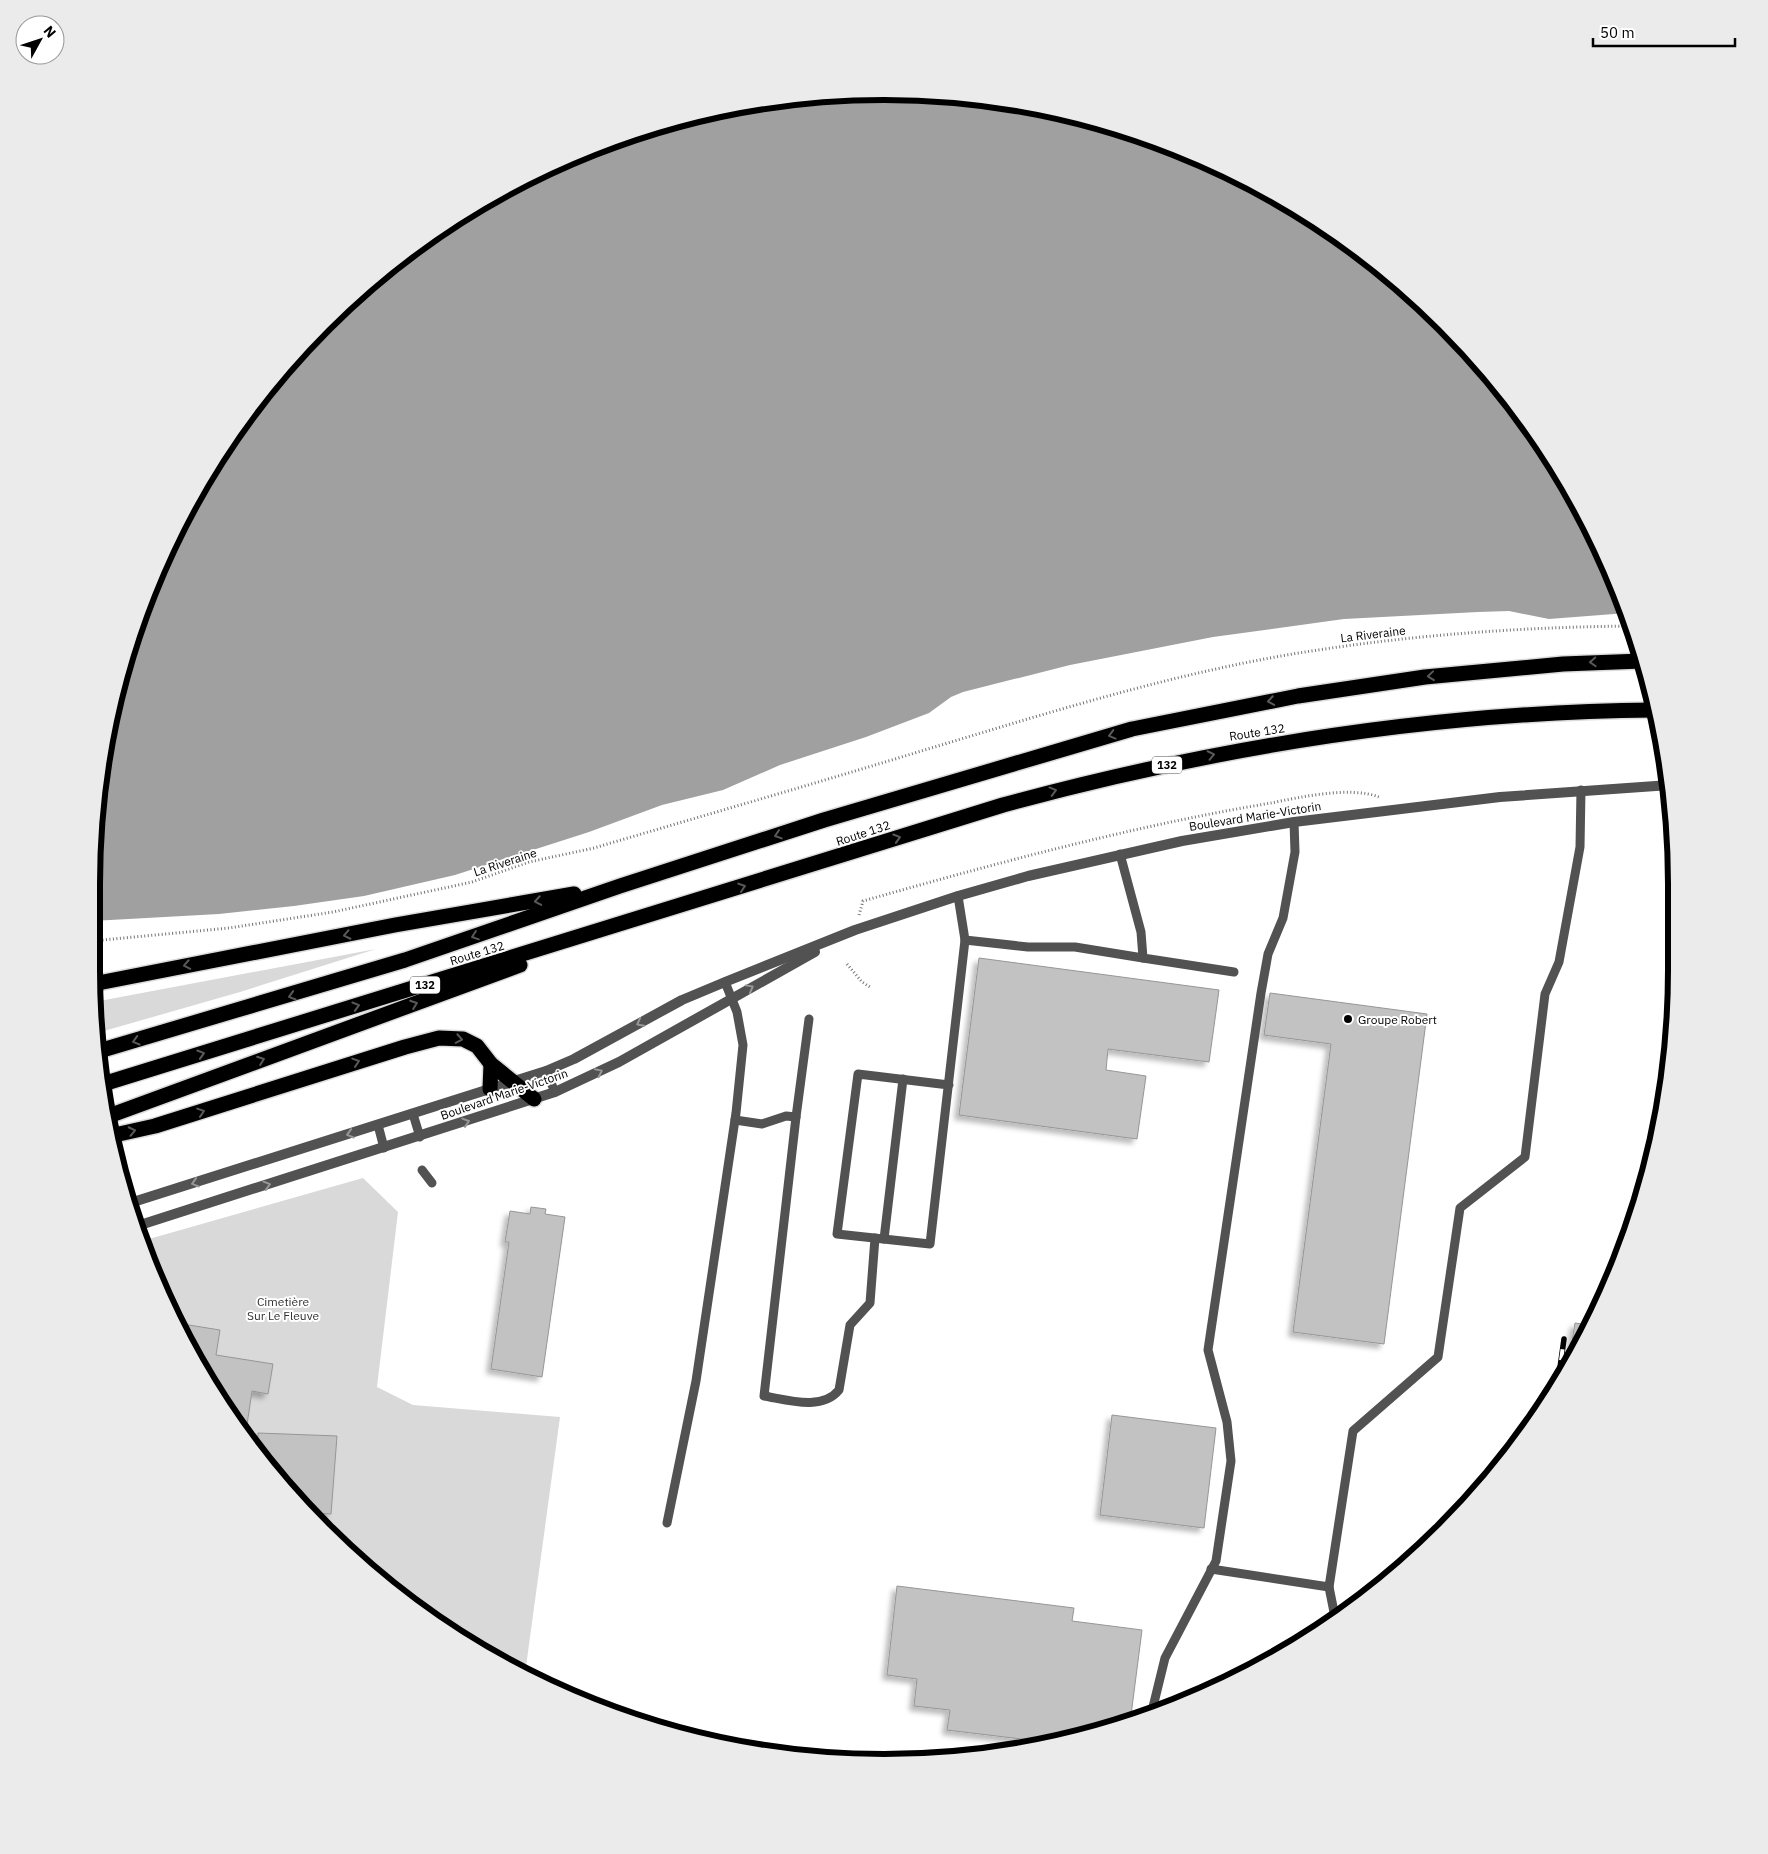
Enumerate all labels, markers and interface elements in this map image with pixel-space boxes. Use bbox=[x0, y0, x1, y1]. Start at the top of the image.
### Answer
north arrow bbox=[15, 15, 65, 65]
scale bar bbox=[1593, 15, 1736, 47]
text: N bbox=[40, 22, 60, 41]
text: 50 m bbox=[1600, 23, 1635, 42]
street label: La Riveraine bbox=[1340, 623, 1407, 645]
one-way arrow bbox=[1589, 657, 1597, 668]
one-way arrow bbox=[1427, 670, 1435, 681]
one-way arrow bbox=[1266, 695, 1275, 706]
street label: Route 132 bbox=[1228, 720, 1286, 744]
one-way arrow bbox=[1108, 729, 1116, 740]
one-way arrow bbox=[1207, 751, 1215, 761]
road number: 132 bbox=[1152, 756, 1182, 774]
one-way arrow bbox=[1048, 787, 1056, 797]
street label: Boulevard Marie-Victorin bbox=[1188, 798, 1322, 834]
street label: Route 132 bbox=[834, 817, 892, 849]
one-way arrow bbox=[774, 829, 783, 839]
one-way arrow bbox=[892, 833, 900, 843]
street label: La Riveraine bbox=[472, 845, 539, 879]
one-way arrow bbox=[737, 882, 745, 892]
one-way arrow bbox=[533, 895, 542, 905]
one-way arrow bbox=[343, 929, 352, 940]
one-way arrow bbox=[471, 930, 480, 940]
street label: Route 132 bbox=[448, 938, 506, 968]
one-way arrow bbox=[183, 960, 192, 970]
road number: 132 bbox=[410, 976, 440, 994]
one-way arrow bbox=[745, 984, 754, 994]
one-way arrow bbox=[288, 990, 297, 1000]
one-way arrow bbox=[409, 1000, 417, 1010]
one-way arrow bbox=[351, 1002, 360, 1012]
place label: Groupe Robert bbox=[1358, 1012, 1437, 1027]
marker: Groupe Robert bbox=[1342, 1013, 1354, 1025]
one-way arrow bbox=[636, 1017, 645, 1027]
one-way arrow bbox=[454, 1033, 463, 1043]
one-way arrow bbox=[132, 1036, 141, 1046]
one-way arrow bbox=[196, 1049, 204, 1059]
one-way arrow bbox=[256, 1056, 265, 1066]
one-way arrow bbox=[351, 1058, 360, 1068]
street label: Boulevard Marie-Victorin bbox=[438, 1065, 570, 1123]
one-way arrow bbox=[594, 1068, 603, 1079]
one-way arrow bbox=[196, 1107, 205, 1117]
one-way arrow bbox=[461, 1117, 470, 1127]
one-way arrow bbox=[128, 1126, 137, 1137]
one-way arrow bbox=[346, 1128, 355, 1138]
one-way arrow bbox=[191, 1177, 200, 1187]
one-way arrow bbox=[262, 1180, 271, 1190]
park label: Cimetière Sur Le Fleuve bbox=[247, 1294, 319, 1323]

